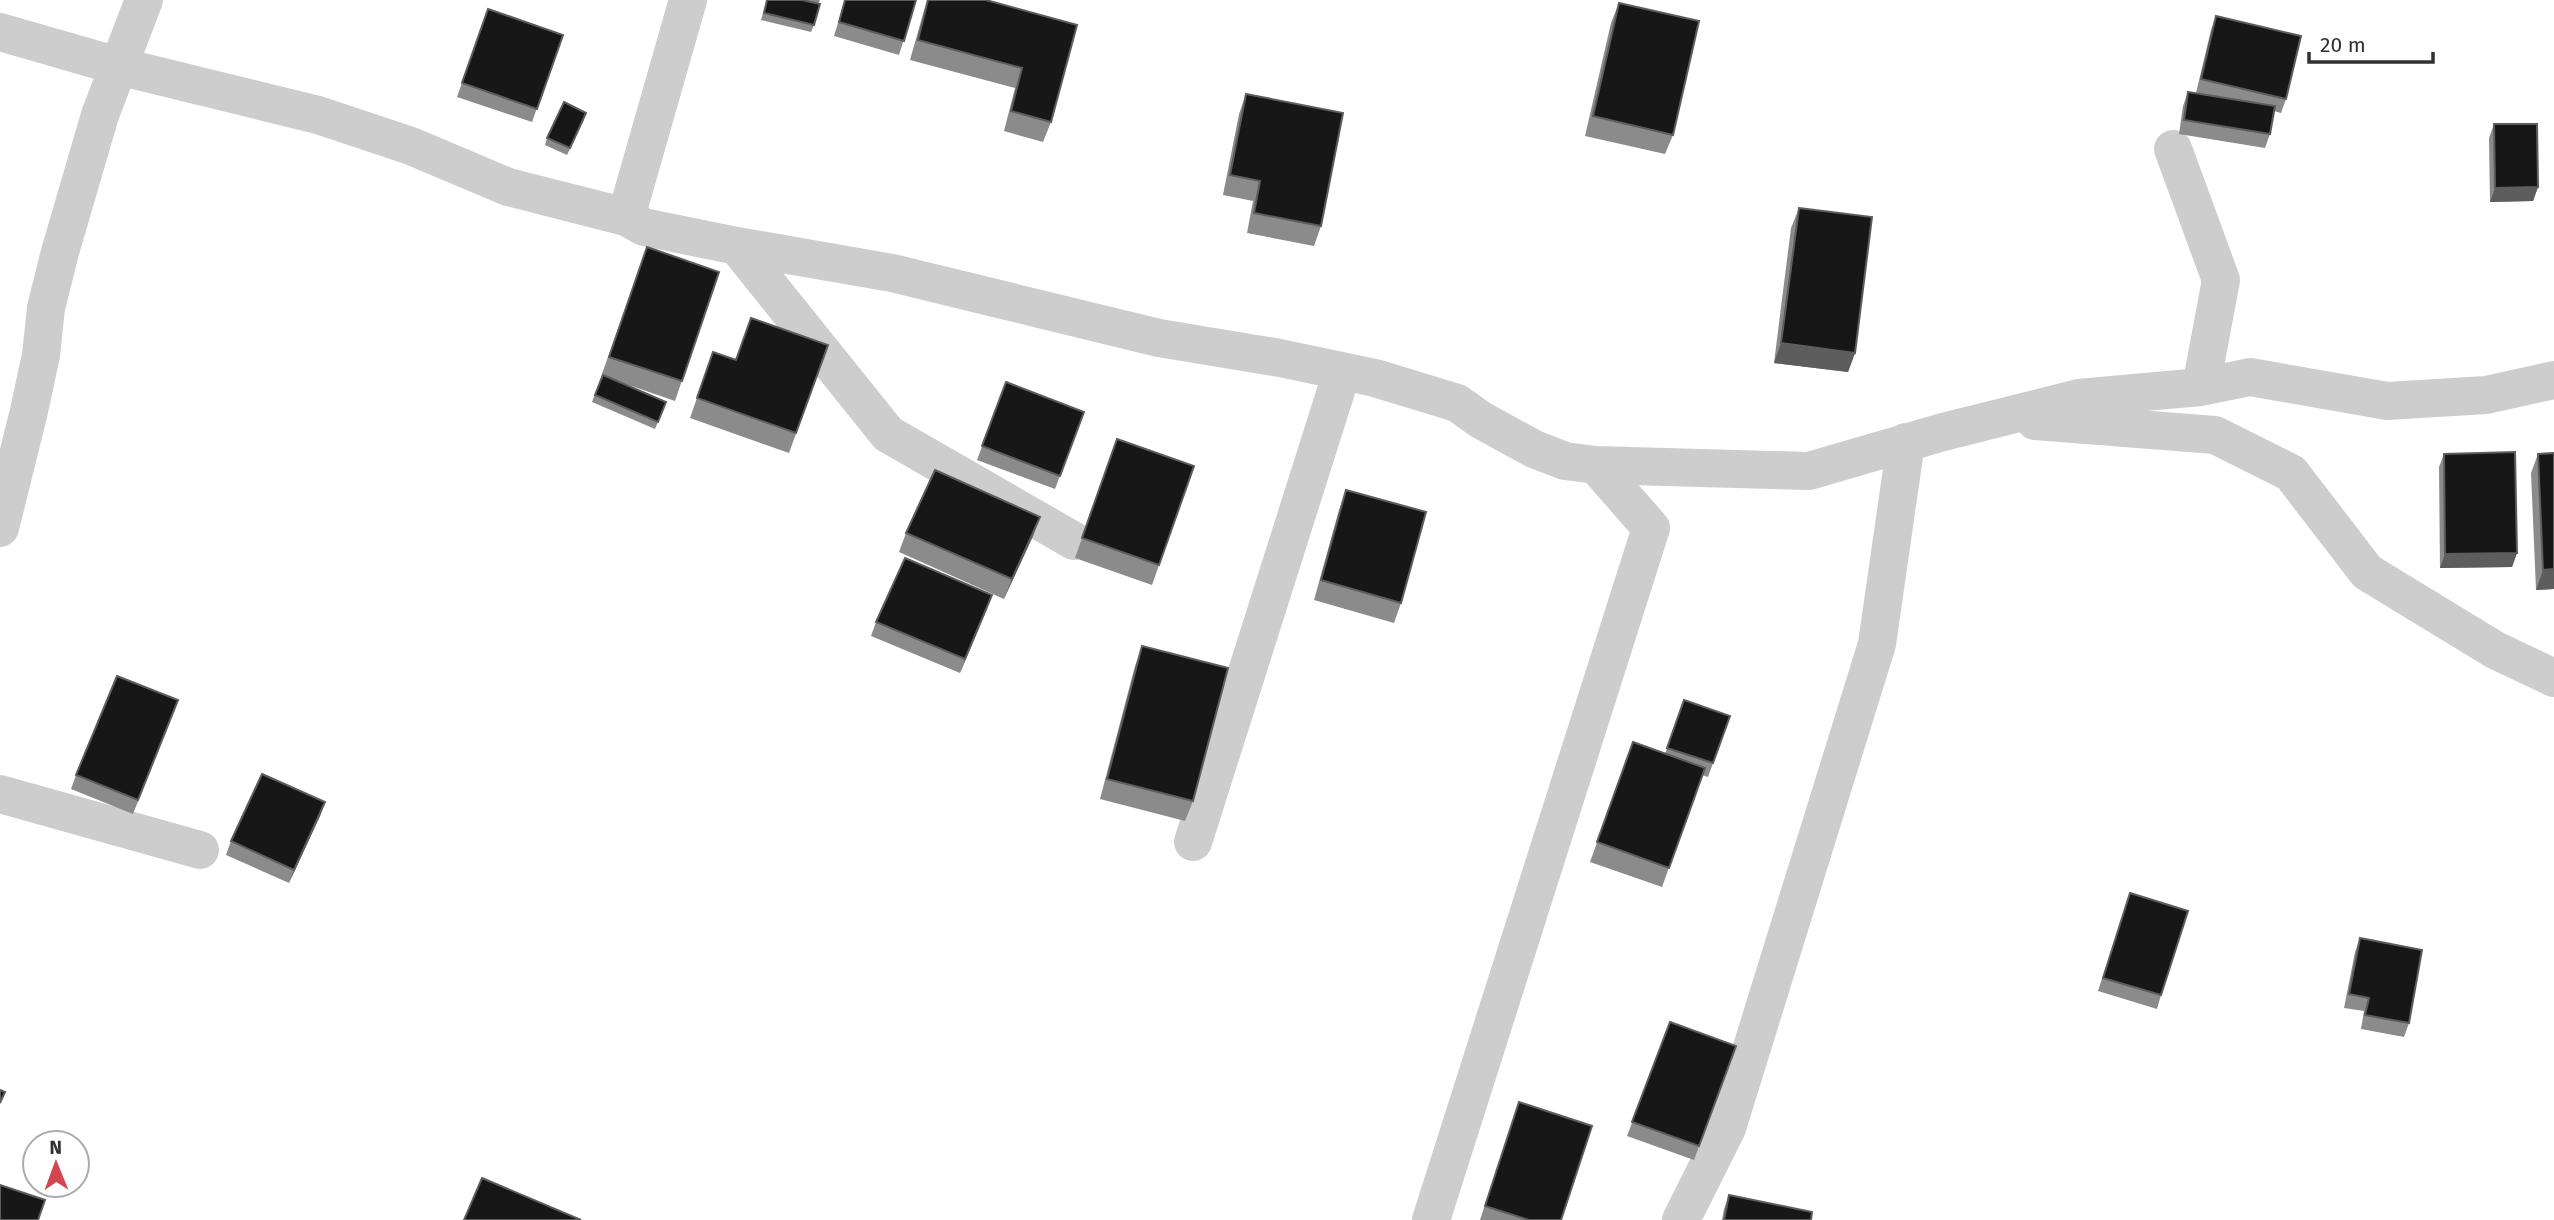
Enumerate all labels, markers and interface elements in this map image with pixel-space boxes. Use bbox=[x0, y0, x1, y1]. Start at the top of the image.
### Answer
scale bar bbox=[2309, 21, 2433, 65]
text: 20 m bbox=[2320, 32, 2366, 58]
north arrow bbox=[21, 1129, 91, 1199]
text: N bbox=[49, 1136, 62, 1159]

